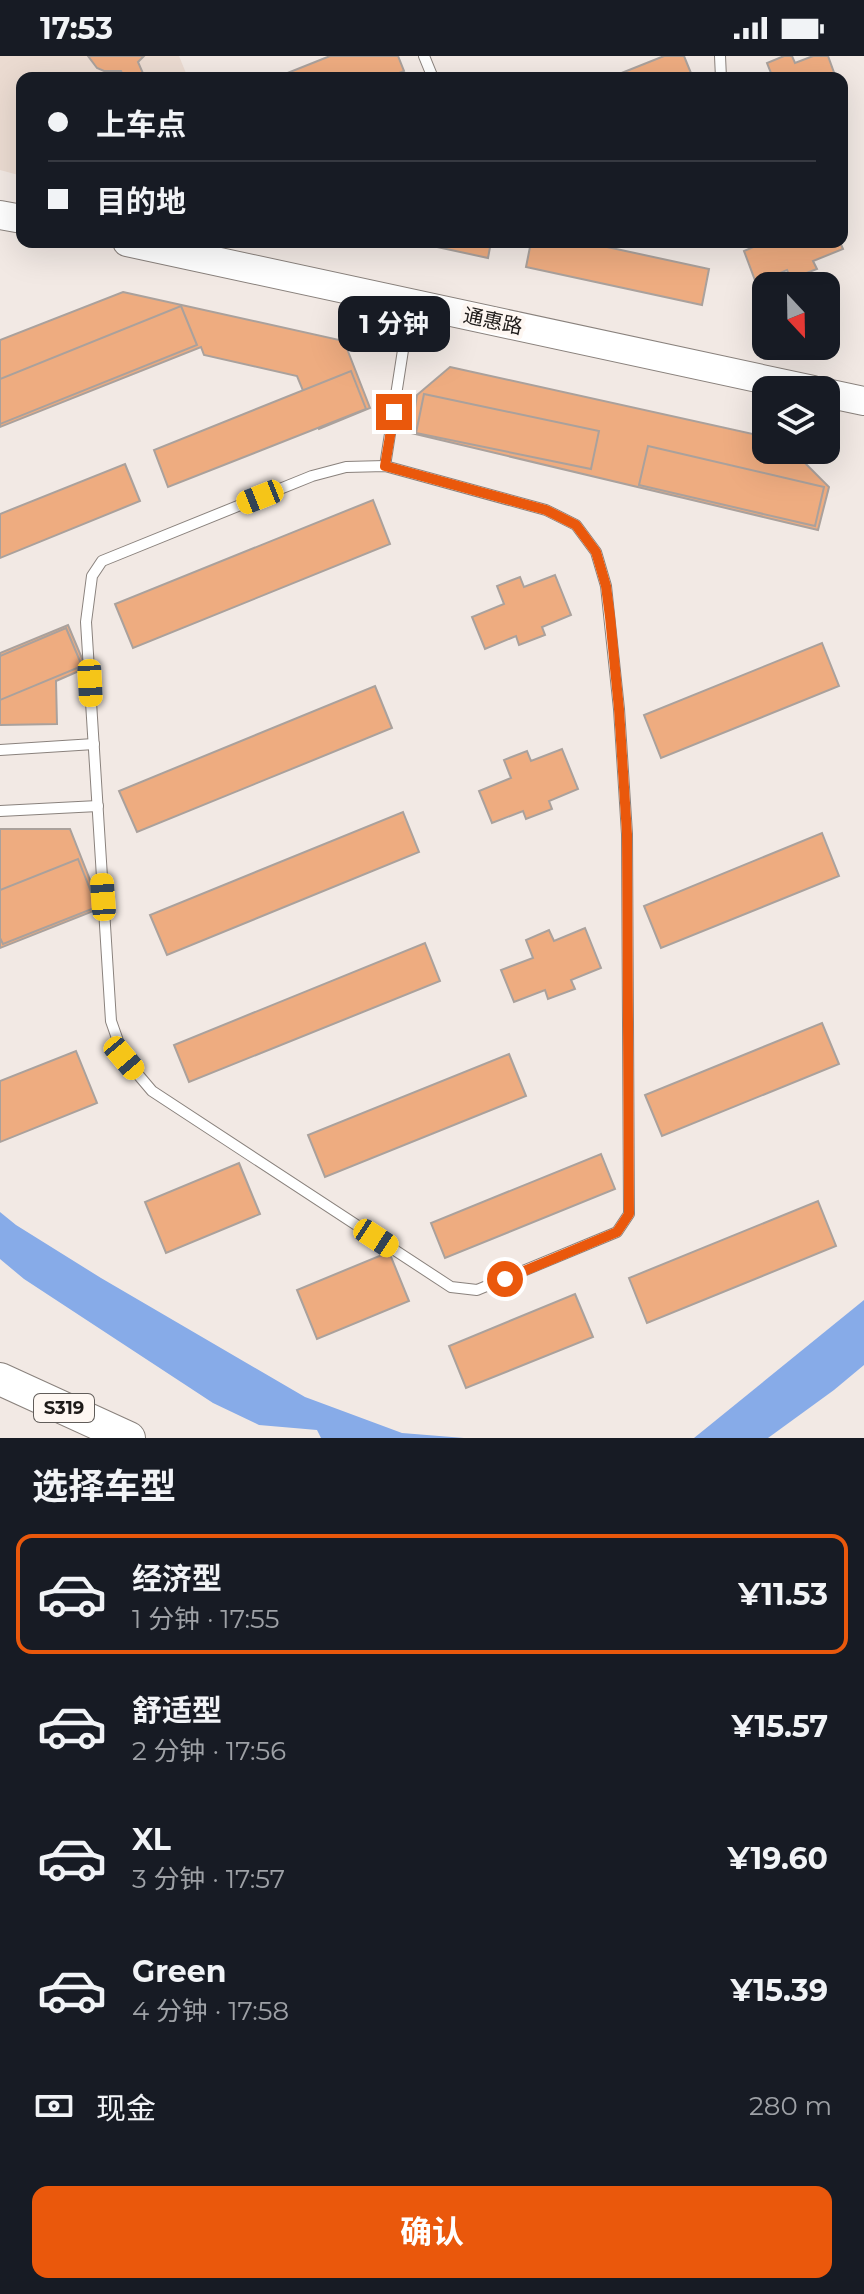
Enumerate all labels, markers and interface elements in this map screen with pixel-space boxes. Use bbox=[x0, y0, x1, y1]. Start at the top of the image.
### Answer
text: 17:53 bbox=[40, 10, 113, 47]
text: 上车点 bbox=[96, 106, 186, 143]
text: 目的地 bbox=[96, 183, 186, 220]
north arrow bbox=[752, 272, 840, 360]
map controls bbox=[752, 272, 840, 464]
callout: 1 分钟 bbox=[338, 296, 450, 352]
street label: 通惠路 bbox=[461, 303, 525, 339]
text: 1 分钟 bbox=[359, 308, 429, 340]
button: layers bbox=[752, 376, 840, 464]
route end bbox=[376, 394, 412, 430]
car bbox=[233, 477, 287, 517]
car bbox=[77, 658, 103, 708]
car bbox=[89, 872, 117, 922]
car bbox=[99, 1032, 149, 1084]
car bbox=[349, 1215, 403, 1261]
route start bbox=[487, 1261, 523, 1297]
road number: S319 bbox=[34, 1394, 94, 1422]
text: 选择车型 bbox=[32, 1464, 176, 1508]
icon: car bbox=[36, 1558, 108, 1630]
text: 经济型 bbox=[132, 1560, 222, 1597]
text: ¥11.53 bbox=[738, 1576, 828, 1613]
text: 1 分钟 · 17:55 bbox=[132, 1603, 279, 1635]
icon: car bbox=[36, 1690, 108, 1762]
text: 舒适型 bbox=[132, 1692, 222, 1729]
text: ¥15.57 bbox=[731, 1708, 828, 1745]
text: 2 分钟 · 17:56 bbox=[132, 1735, 286, 1767]
text: XL bbox=[132, 1821, 171, 1858]
icon: car bbox=[36, 1822, 108, 1894]
text: ¥19.60 bbox=[728, 1840, 828, 1877]
text: 3 分钟 · 17:57 bbox=[132, 1863, 285, 1895]
text: Green bbox=[132, 1953, 226, 1990]
icon: car bbox=[36, 1954, 108, 2026]
text: ¥15.39 bbox=[730, 1972, 828, 2009]
text: 4 分钟 · 17:58 bbox=[132, 1995, 289, 2027]
icon: cash bbox=[32, 2084, 76, 2128]
text: 现金 bbox=[96, 2090, 156, 2127]
text: 280 m bbox=[749, 2090, 832, 2122]
button: 确认 bbox=[32, 2186, 832, 2278]

